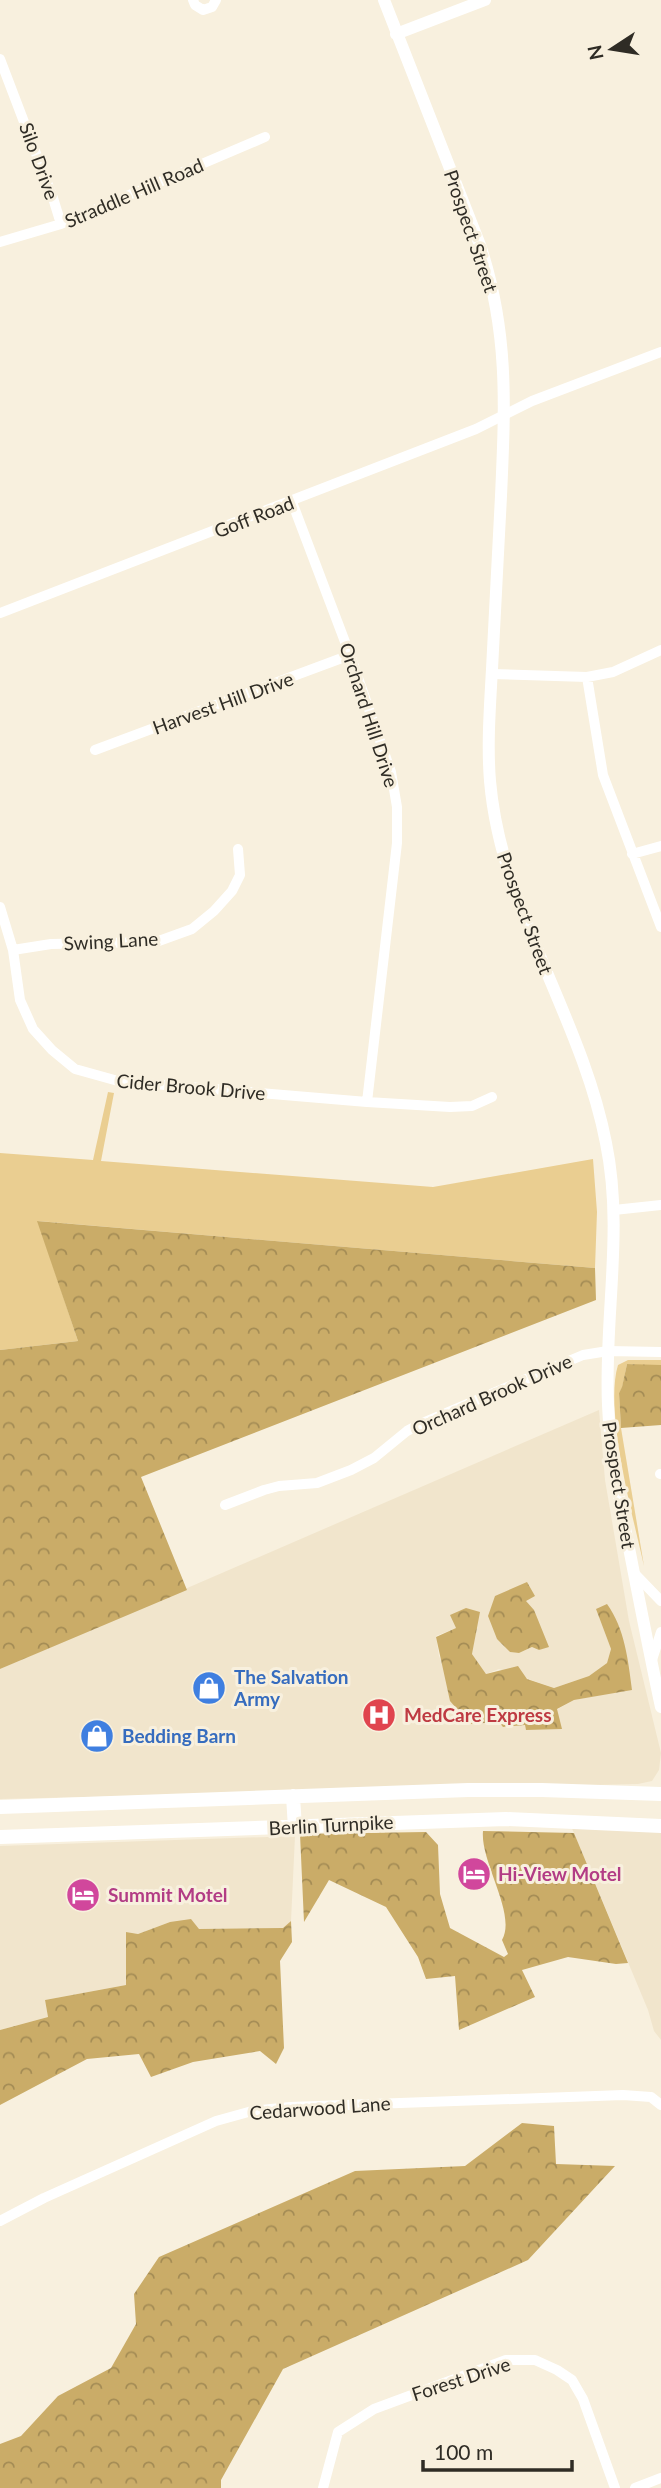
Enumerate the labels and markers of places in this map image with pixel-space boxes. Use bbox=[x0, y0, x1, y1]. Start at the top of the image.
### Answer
place label: The Salvation Army bbox=[233, 1665, 349, 1710]
shop icon: The Salvation Army bbox=[190, 1669, 228, 1707]
hospital icon: MedCare Express bbox=[360, 1696, 398, 1734]
place label: MedCare Express bbox=[404, 1703, 552, 1726]
shop icon: Bedding Barn bbox=[78, 1717, 116, 1755]
place label: Bedding Barn bbox=[122, 1724, 236, 1747]
hotel icon: Hi-View Motel bbox=[455, 1855, 493, 1893]
place label: Hi-View Motel bbox=[498, 1862, 622, 1885]
hotel icon: Summit Motel bbox=[64, 1876, 102, 1914]
place label: Summit Motel bbox=[108, 1883, 228, 1906]

